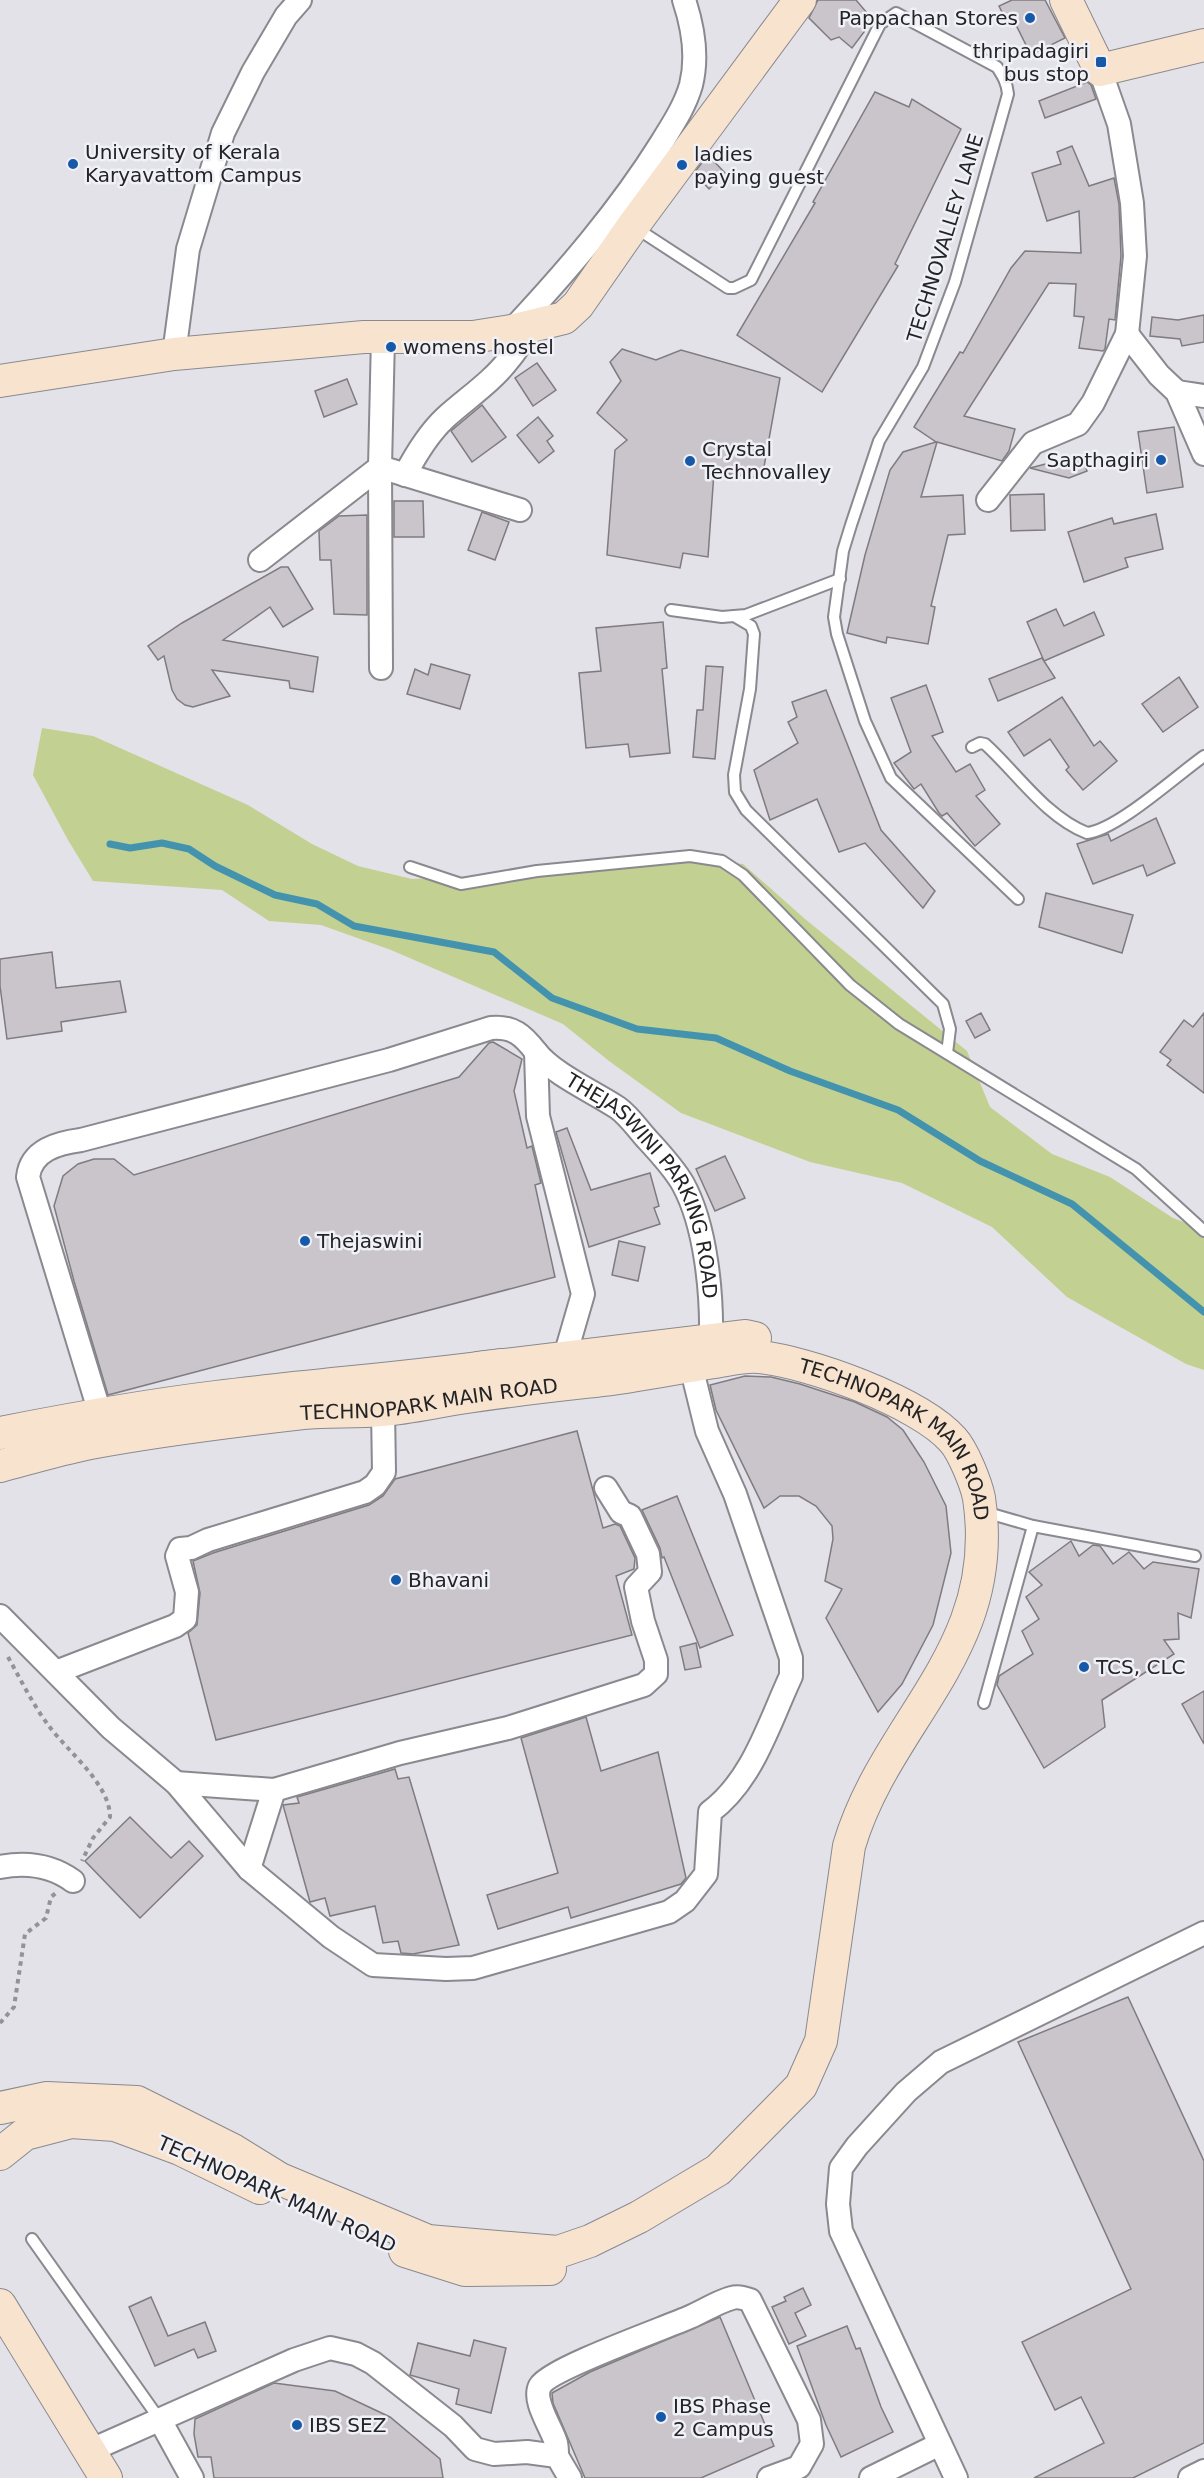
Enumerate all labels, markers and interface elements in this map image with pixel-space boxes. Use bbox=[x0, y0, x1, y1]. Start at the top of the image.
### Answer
place label: Pappachan Stores bbox=[839, 6, 1018, 30]
marker: Pappachan Stores bbox=[1023, 11, 1037, 25]
place label: thripadagiri bus stop bbox=[973, 39, 1089, 86]
marker: thripadagiri bus stop bbox=[1094, 55, 1108, 69]
street label: TECHNOVALLEY LANE bbox=[902, 131, 988, 346]
place label: University of Kerala Karyavattom Campus bbox=[85, 140, 302, 187]
place label: ladies paying guest bbox=[694, 142, 824, 189]
marker: University of Kerala Karyavattom Campus bbox=[66, 157, 80, 171]
marker: ladies paying guest bbox=[675, 158, 689, 172]
place label: womens hostel bbox=[403, 335, 554, 359]
marker: womens hostel bbox=[384, 340, 398, 354]
place label: Crystal Technovalley bbox=[701, 437, 831, 484]
place label: Sapthagiri bbox=[1047, 448, 1149, 472]
marker: Sapthagiri bbox=[1154, 453, 1168, 467]
marker: Crystal Technovalley bbox=[683, 454, 697, 468]
street label: THEJASWINI PARKING ROAD bbox=[560, 1067, 722, 1300]
place label: Thejaswini bbox=[316, 1229, 423, 1253]
marker: Thejaswini bbox=[298, 1234, 312, 1248]
street label: TECHNOPARK MAIN ROAD bbox=[795, 1353, 994, 1522]
street label: TECHNOPARK MAIN ROAD bbox=[299, 1373, 559, 1425]
place label: Bhavani bbox=[408, 1568, 489, 1592]
marker: Bhavani bbox=[389, 1573, 403, 1587]
place label: TCS, CLC bbox=[1095, 1655, 1186, 1679]
marker: TCS, CLC bbox=[1077, 1660, 1091, 1674]
street label: TECHNOPARK MAIN ROAD bbox=[153, 2130, 400, 2258]
place label: IBS Phase 2 Campus bbox=[673, 2394, 774, 2441]
marker: IBS Phase 2 Campus bbox=[654, 2410, 668, 2424]
place label: IBS SEZ bbox=[309, 2413, 386, 2437]
marker: IBS SEZ bbox=[290, 2418, 304, 2432]

